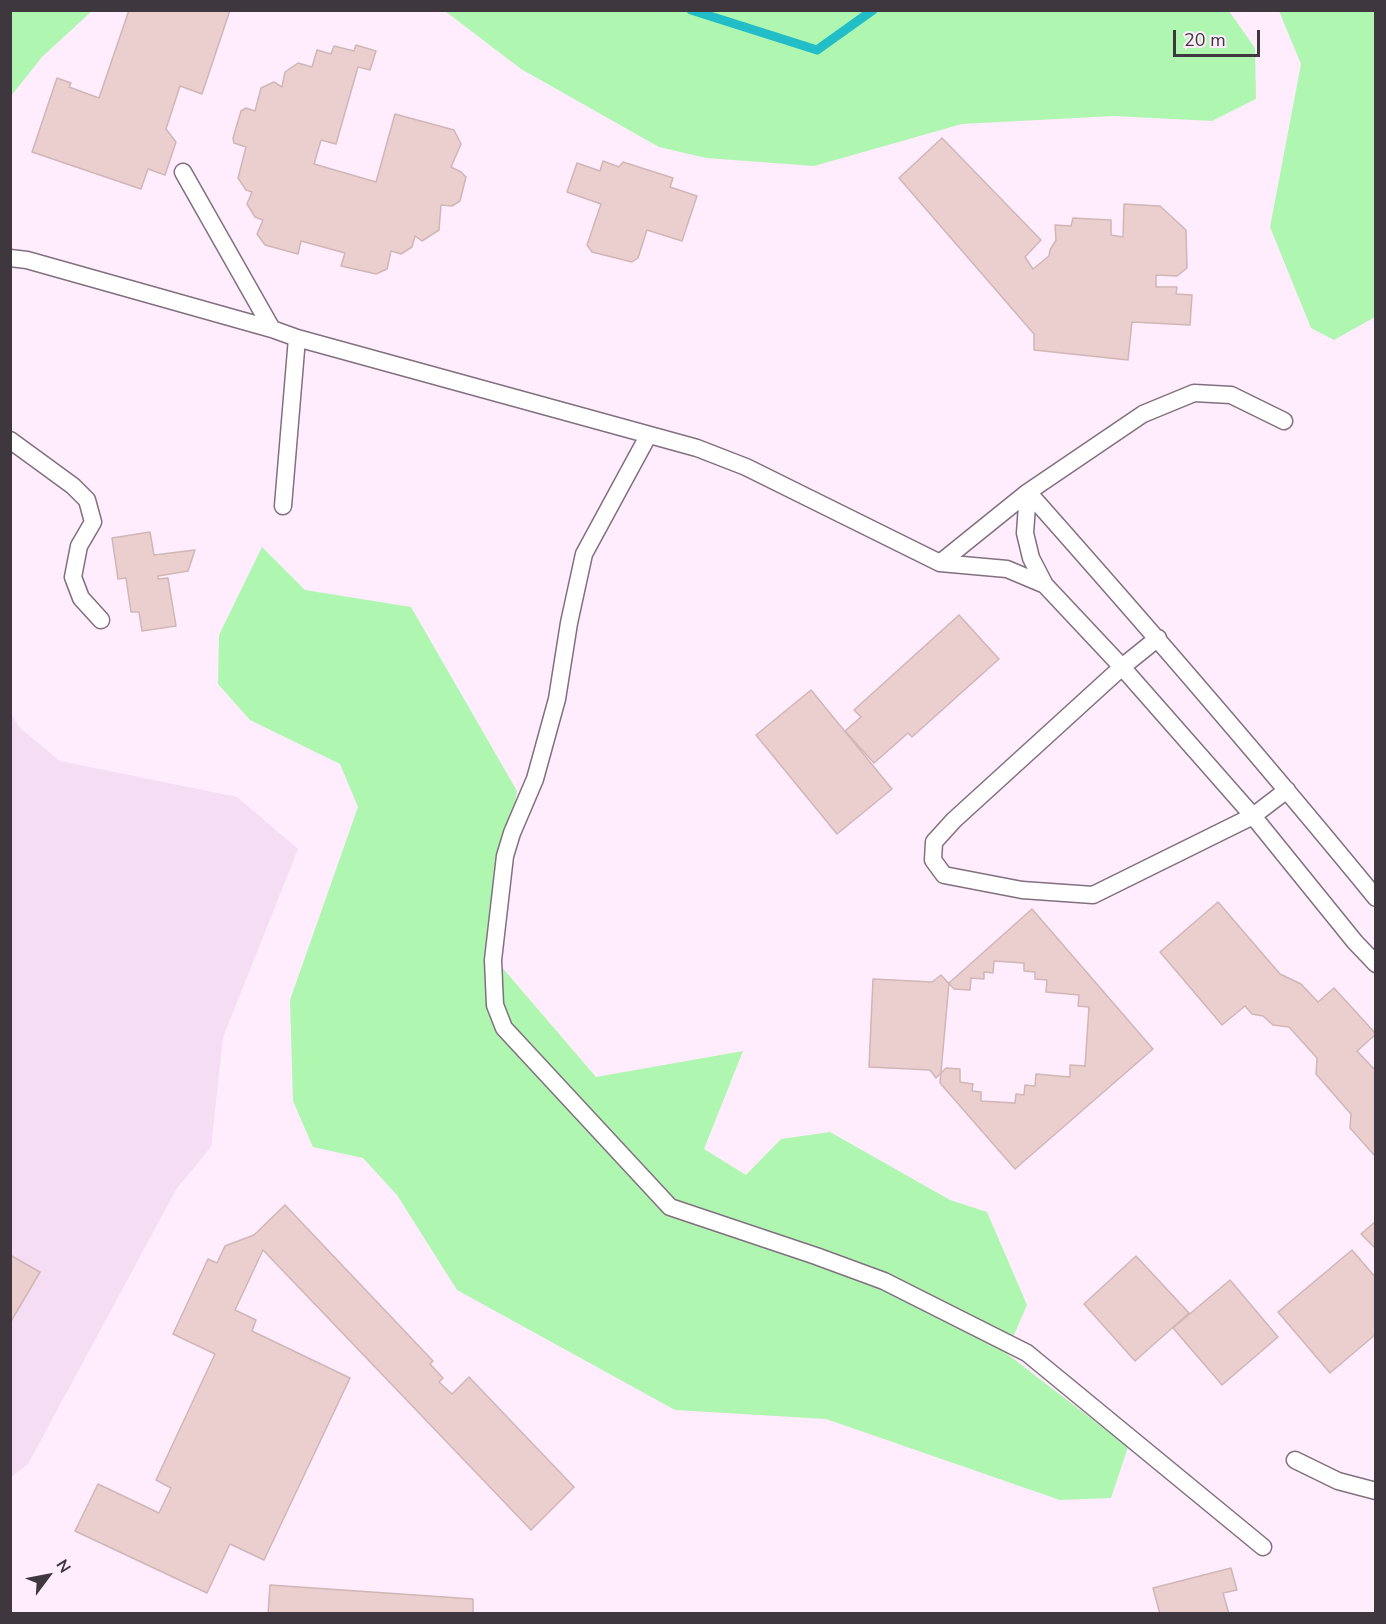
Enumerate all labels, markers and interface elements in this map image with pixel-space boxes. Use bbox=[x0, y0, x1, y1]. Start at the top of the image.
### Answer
scale bar bbox=[1176, 18, 1263, 56]
text: 20 m bbox=[1184, 28, 1226, 52]
north arrow bbox=[18, 1546, 78, 1606]
text: N bbox=[51, 1556, 76, 1577]

